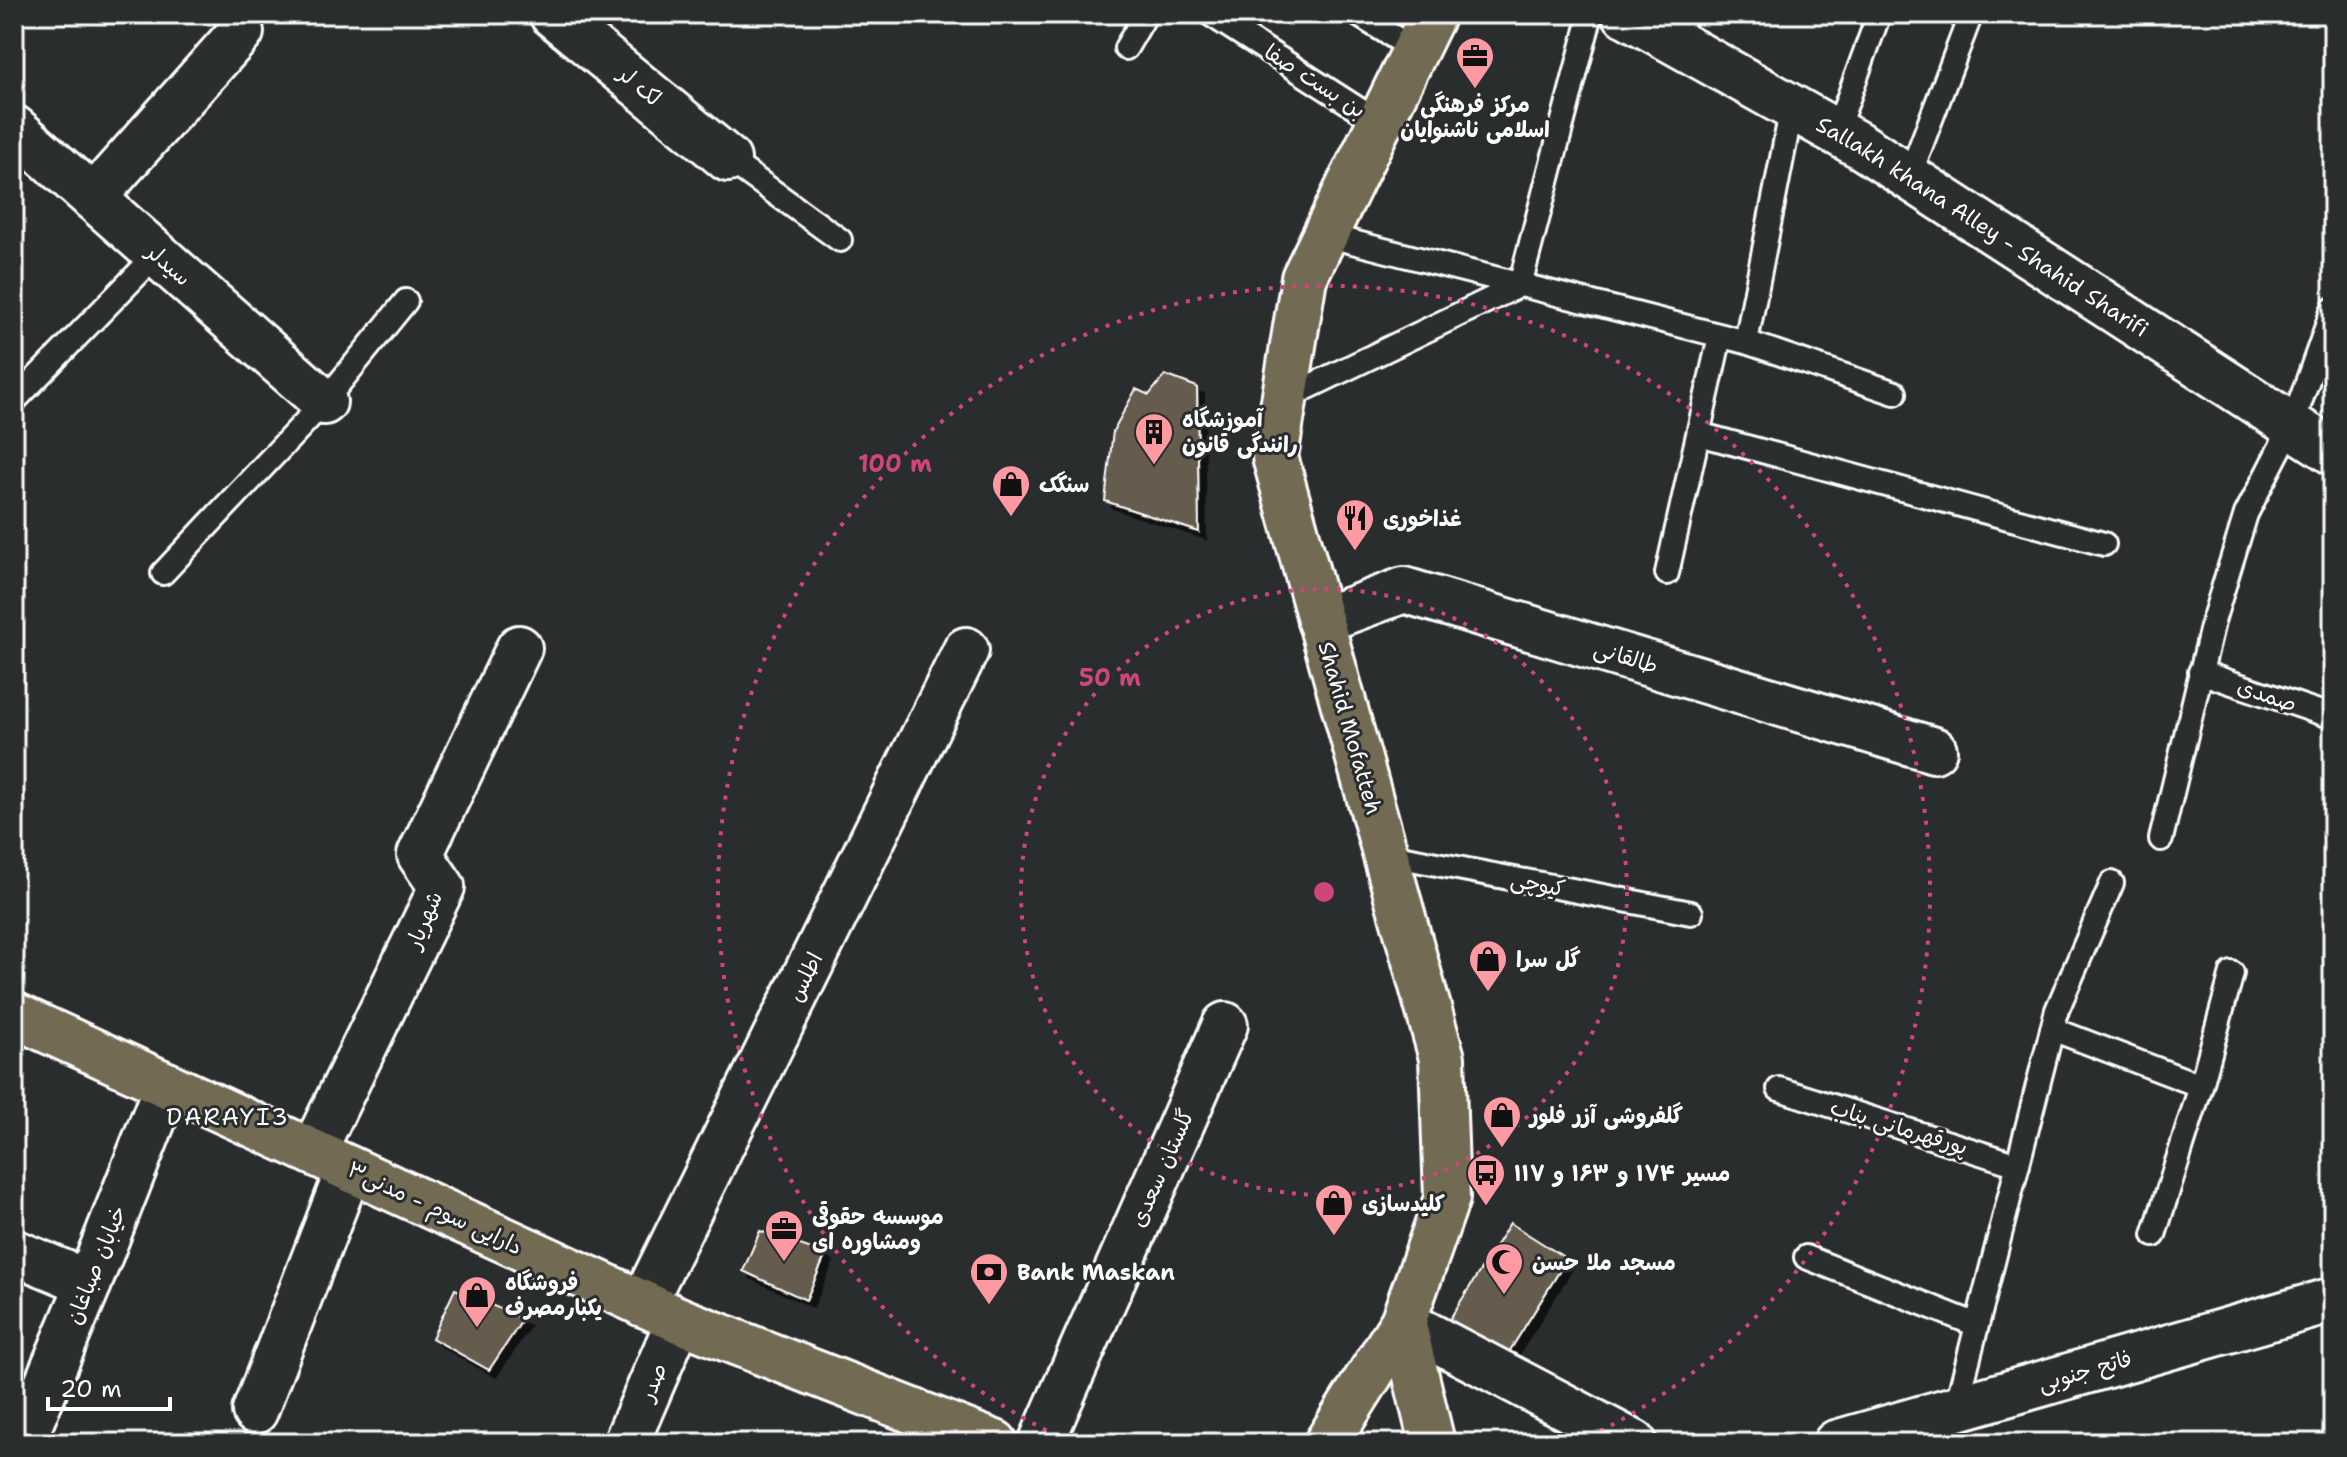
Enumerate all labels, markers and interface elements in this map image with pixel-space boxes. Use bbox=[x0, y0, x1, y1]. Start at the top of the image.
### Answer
office icon: مرکز فرهنگی اسلامی ناشنوایان bbox=[1454, 35, 1496, 90]
street label: بن بست صفا bbox=[1259, 37, 1371, 125]
street label: لک لر bbox=[611, 58, 667, 112]
place label: مرکز فرهنگی اسلامی ناشنوایان bbox=[1400, 90, 1550, 144]
street label: Sallakh khana Alley - Shahid Sharifi bbox=[1811, 109, 2154, 343]
street label: سیدلر bbox=[139, 236, 197, 292]
place label: آموزشگاه رانندگی قانون bbox=[1182, 405, 1298, 459]
building icon: آموزشگاه رانندگی قانون bbox=[1133, 411, 1175, 466]
text: 100 m bbox=[858, 448, 932, 480]
shop icon: سنگک bbox=[990, 463, 1032, 518]
place label: سنگک bbox=[1039, 470, 1090, 499]
restaurant icon: غذاخوری bbox=[1334, 497, 1376, 552]
place label: غذاخوری bbox=[1383, 504, 1462, 533]
street label: طالقانی bbox=[1591, 634, 1661, 680]
street label: Shahid Mofatteh bbox=[1311, 638, 1389, 818]
text: 50 m bbox=[1079, 662, 1141, 694]
street label: صمدی bbox=[2233, 671, 2301, 719]
street label: کیوچی bbox=[1508, 865, 1568, 903]
centre of rings bbox=[1310, 878, 1338, 906]
street label: شهریار bbox=[398, 887, 449, 955]
shop icon: گل سرا bbox=[1467, 938, 1509, 993]
place label: گل سرا bbox=[1516, 945, 1581, 974]
street label: اطلس bbox=[781, 947, 829, 1007]
street label: پورقهرمانی بناب bbox=[1827, 1092, 1971, 1162]
shop icon: گلفروشی آزر فلور bbox=[1481, 1094, 1523, 1149]
district label: DARAYI3 bbox=[166, 1101, 290, 1133]
place label: گلفروشی آزر فلور bbox=[1528, 1101, 1683, 1130]
street label: گلستان سعدی bbox=[1123, 1104, 1201, 1232]
bus stop icon: مسیر ۱۷۴ و ۱۶۳ و ۱۱۷ bbox=[1465, 1152, 1507, 1207]
street label: دارایی سوم - مدنی۳ bbox=[341, 1155, 527, 1264]
place label: مسیر ۱۷۴ و ۱۶۳ و ۱۱۷ bbox=[1514, 1159, 1730, 1188]
shop icon: کلیدسازی bbox=[1313, 1182, 1355, 1237]
place label: کلیدسازی bbox=[1362, 1189, 1445, 1218]
street label: خیابان صباغان bbox=[59, 1201, 133, 1329]
place label: موسسه حقوقی ومشاوره ای bbox=[812, 1201, 944, 1256]
office icon: موسسه حقوقی ومشاوره ای bbox=[763, 1208, 805, 1263]
mosque icon: مسجد ملا حسن bbox=[1483, 1241, 1525, 1296]
place label: مسجد ملا حسن bbox=[1532, 1248, 1676, 1277]
bank icon: Bank Maskan bbox=[968, 1251, 1010, 1306]
place label: Bank Maskan bbox=[1017, 1258, 1175, 1287]
place label: فروشگاه یکبارمصرف bbox=[505, 1268, 602, 1322]
shop icon: فروشگاه یکبارمصرف bbox=[456, 1274, 498, 1329]
street label: فاتح جنوبی bbox=[2035, 1344, 2136, 1399]
street label: صدر bbox=[631, 1359, 674, 1407]
scale bar bbox=[48, 1361, 170, 1411]
text: 20 m bbox=[60, 1373, 122, 1405]

